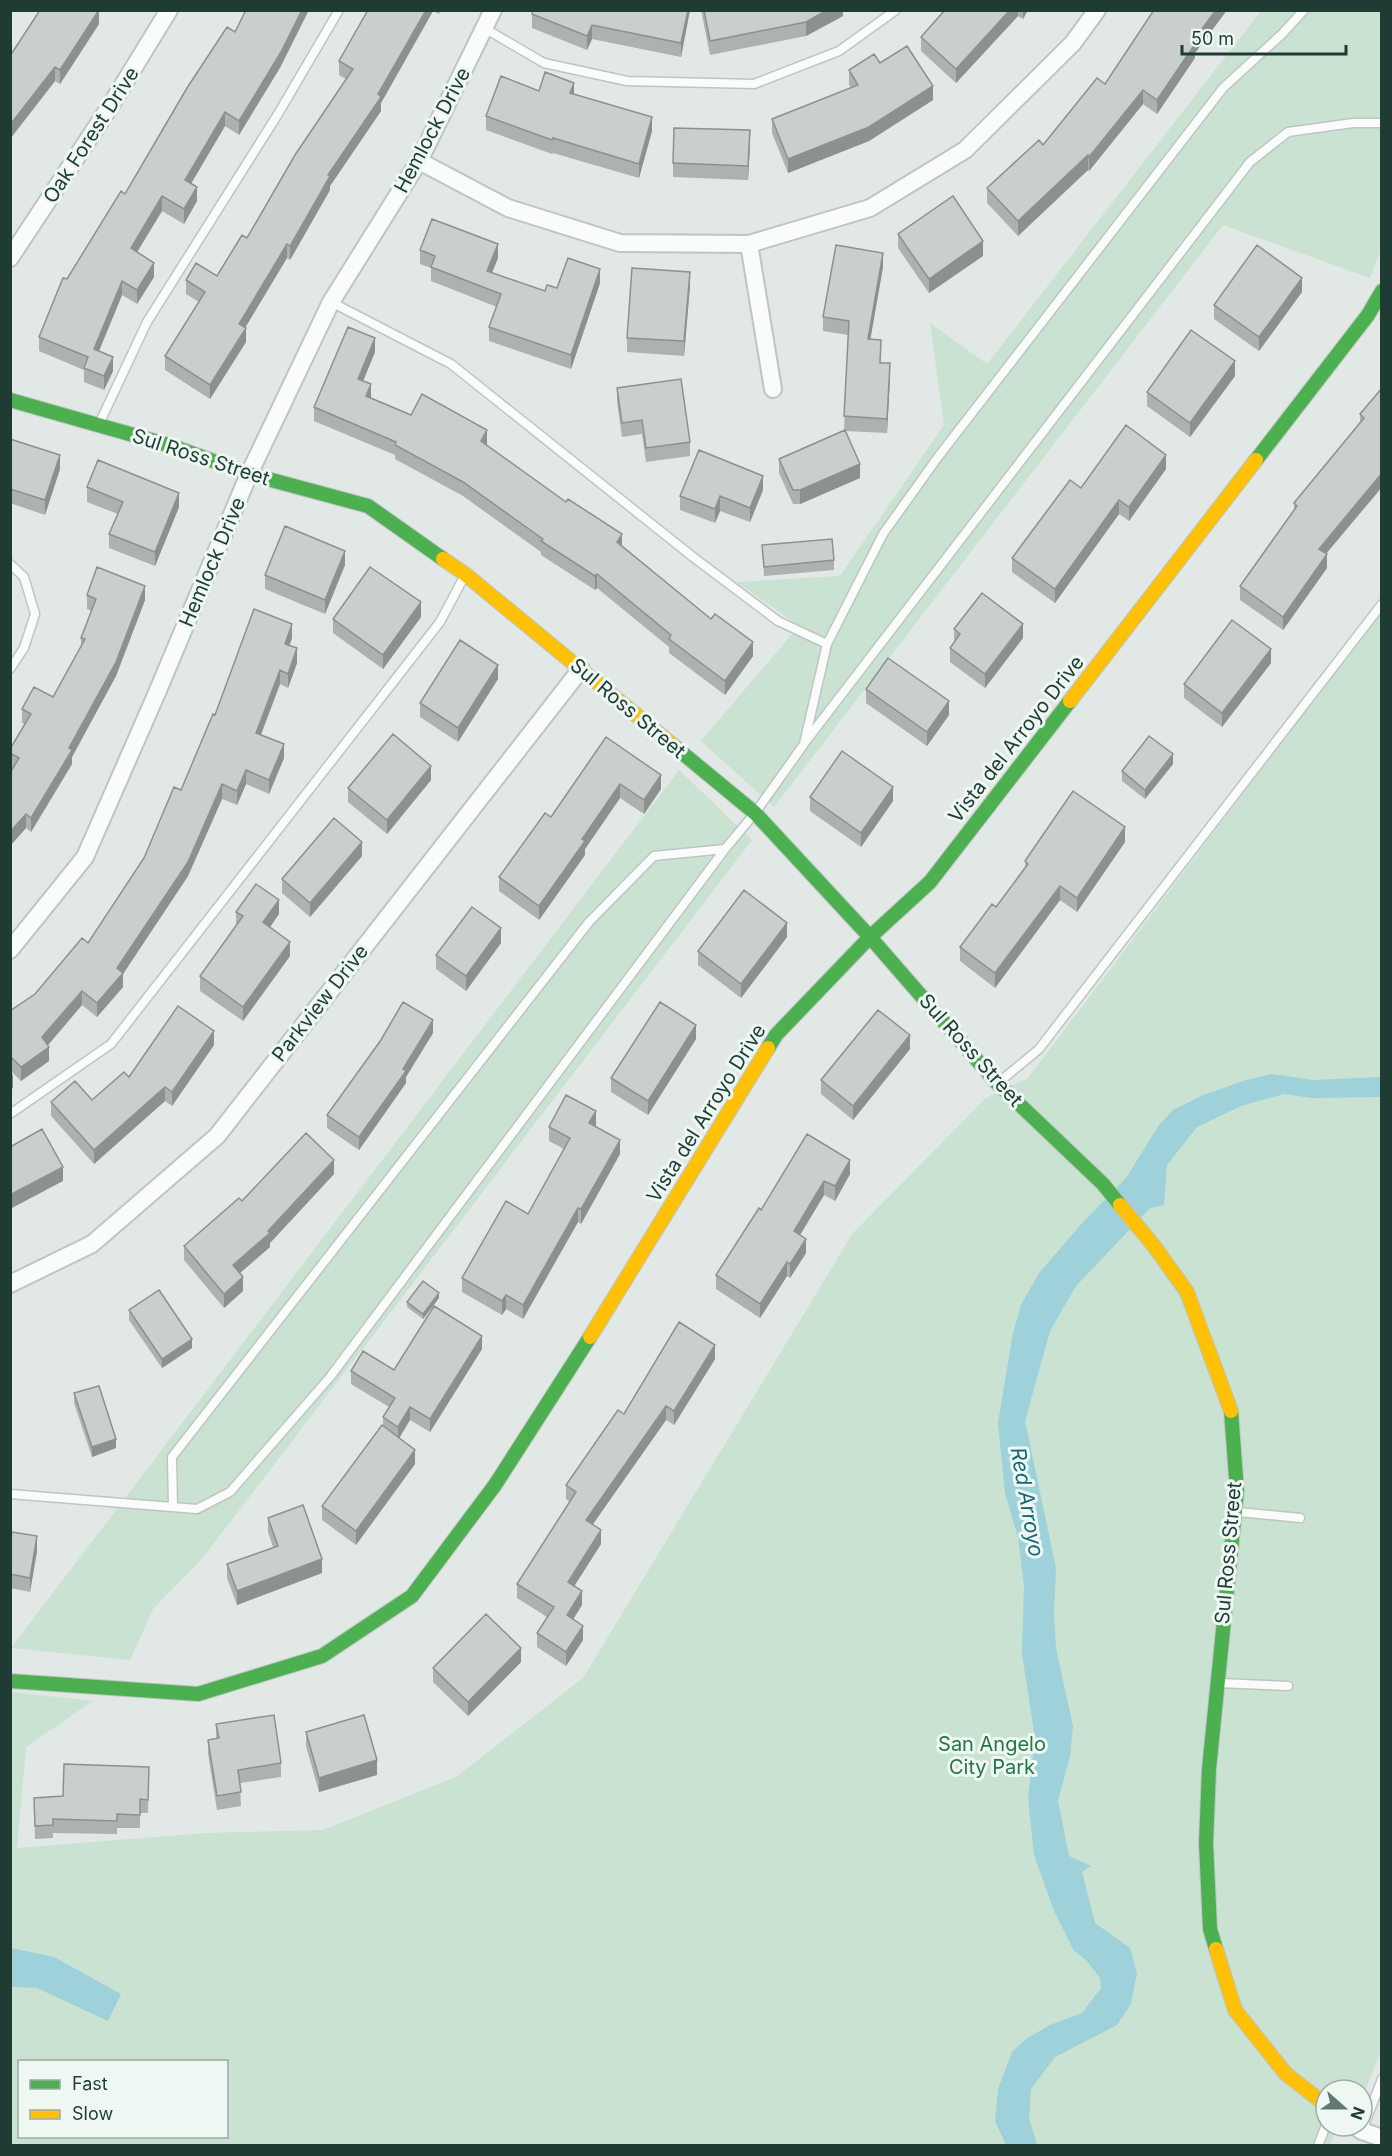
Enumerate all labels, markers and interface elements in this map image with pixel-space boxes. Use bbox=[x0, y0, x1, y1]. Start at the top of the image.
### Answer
scale bar bbox=[1182, 18, 1346, 56]
text: 50 m bbox=[1191, 28, 1234, 49]
street label: Oak Forest Drive bbox=[38, 62, 144, 208]
street label: Hemlock Drive bbox=[389, 63, 475, 197]
street label: Sul Ross Street bbox=[129, 424, 273, 491]
street label: Hemlock Drive bbox=[174, 494, 250, 630]
street label: Vista del Arroyo Drive bbox=[943, 651, 1089, 827]
street label: Sul Ross Street bbox=[566, 653, 691, 763]
street label: Parkview Drive bbox=[267, 940, 373, 1066]
street label: Sul Ross Street bbox=[914, 989, 1028, 1111]
street label: Vista del Arroyo Drive bbox=[641, 1019, 771, 1207]
water label: Red Arroyo bbox=[1006, 1445, 1049, 1559]
street label: Sul Ross Street bbox=[1210, 1480, 1246, 1625]
park label: San Angelo City Park bbox=[938, 1732, 1046, 1779]
legend bbox=[18, 2060, 228, 2138]
text: Fast bbox=[72, 2073, 108, 2094]
north arrow bbox=[1314, 2078, 1374, 2138]
text: Slow bbox=[72, 2103, 113, 2124]
text: N bbox=[1346, 2104, 1370, 2123]

